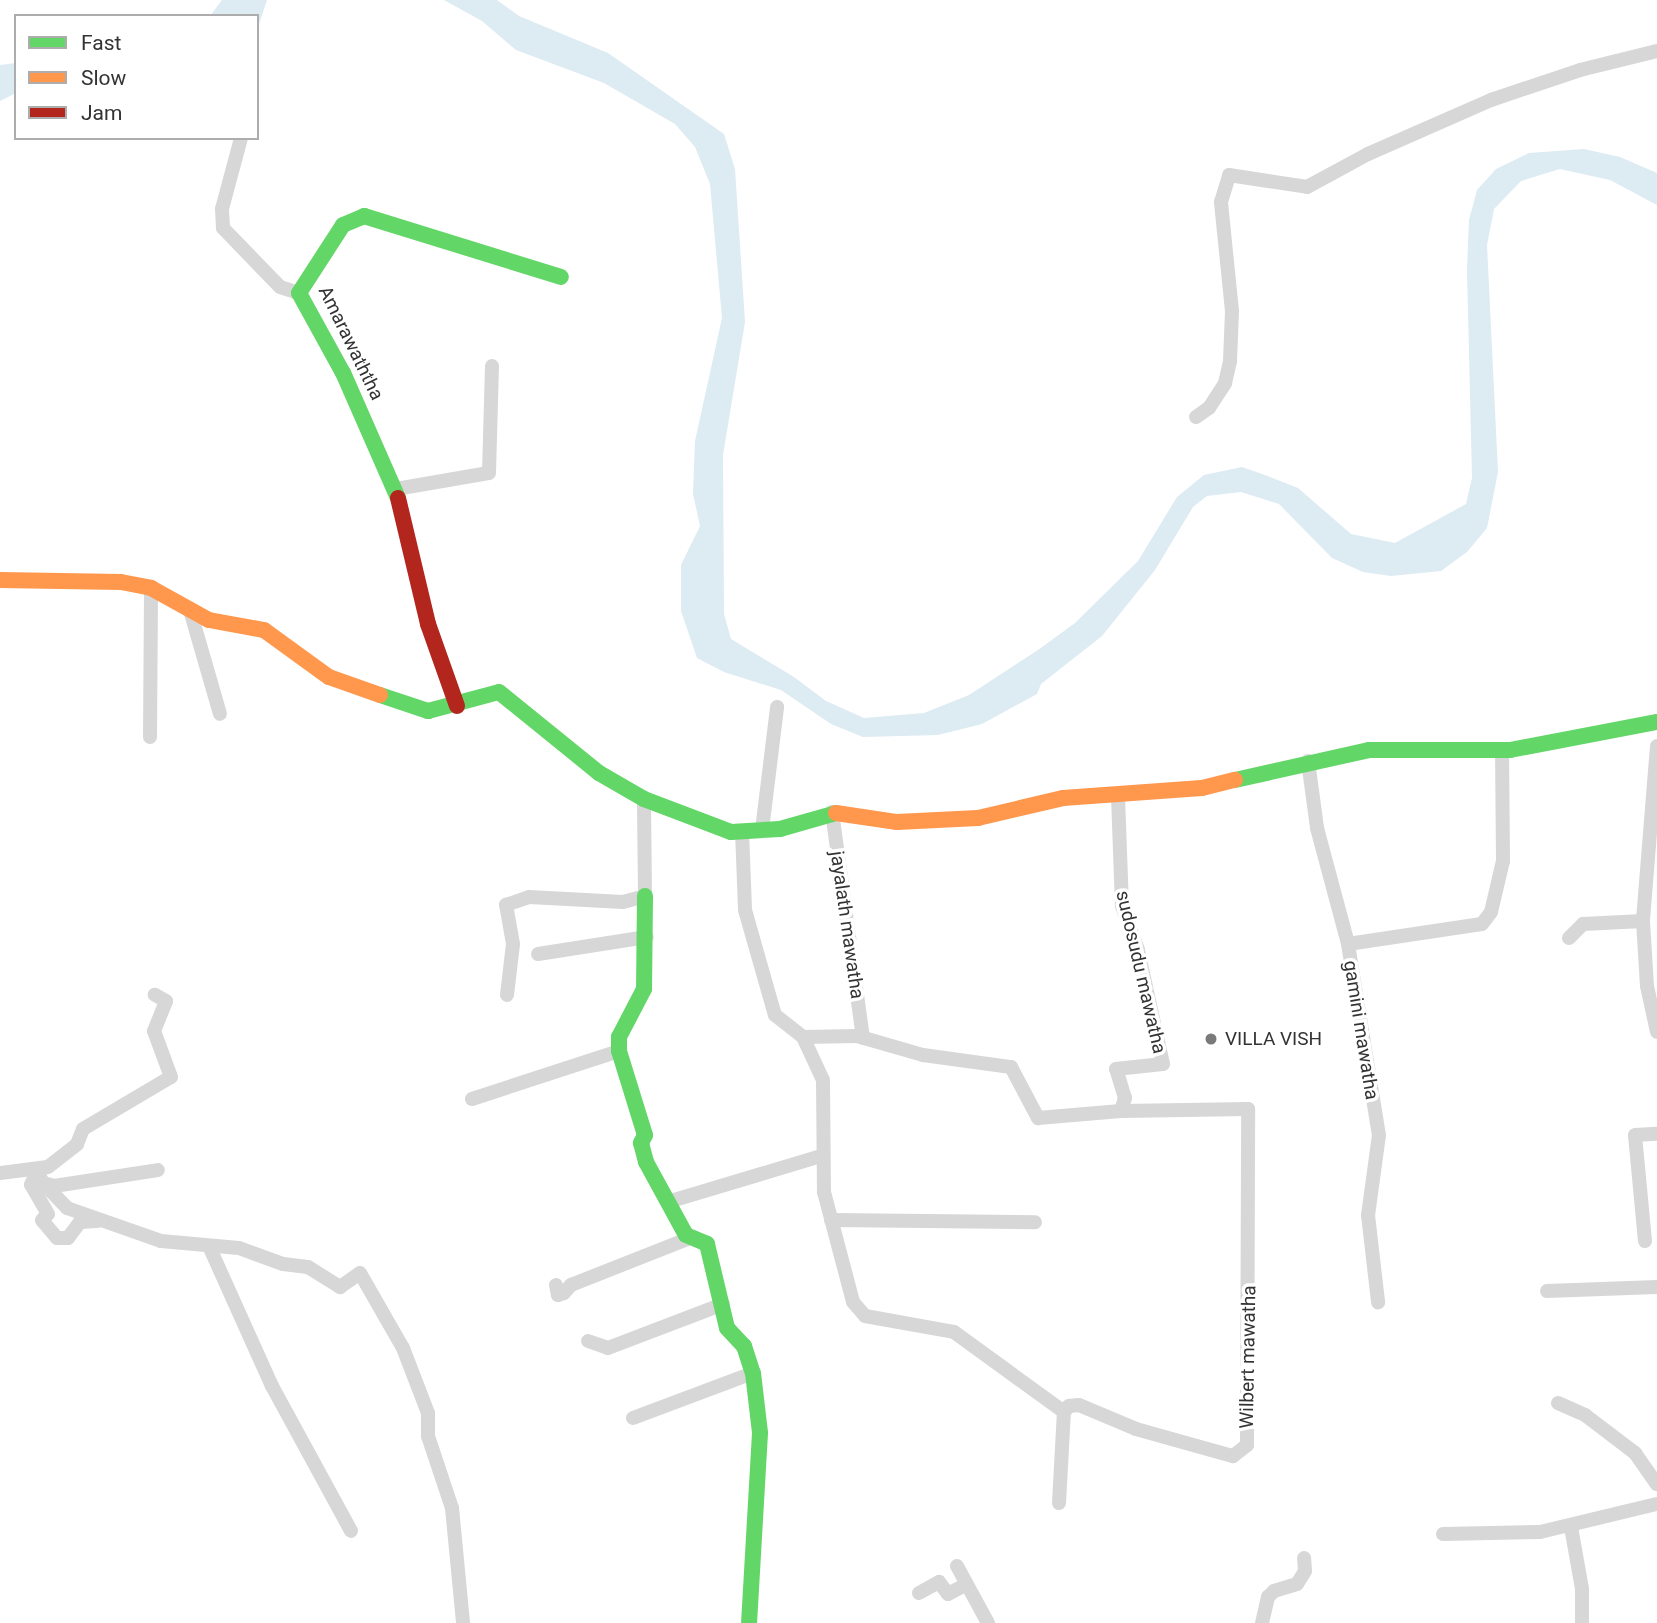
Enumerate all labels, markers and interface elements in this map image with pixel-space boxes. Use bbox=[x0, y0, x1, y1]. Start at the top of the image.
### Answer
legend bbox=[14, 14, 259, 140]
text: Fast bbox=[81, 31, 121, 55]
text: Slow bbox=[81, 66, 126, 90]
text: Jam bbox=[81, 101, 122, 125]
street label: Amarawaththa bbox=[314, 282, 388, 404]
street label: jayalath mawatha bbox=[825, 850, 869, 1000]
street label: sudosudu mawatha bbox=[1111, 888, 1171, 1056]
street label: gamini mawatha bbox=[1339, 959, 1383, 1101]
place label: VILLA VISH bbox=[1225, 1028, 1322, 1050]
marker: VILLA VISH bbox=[1203, 1031, 1219, 1047]
street label: Wilbert mawatha bbox=[1235, 1285, 1261, 1429]

